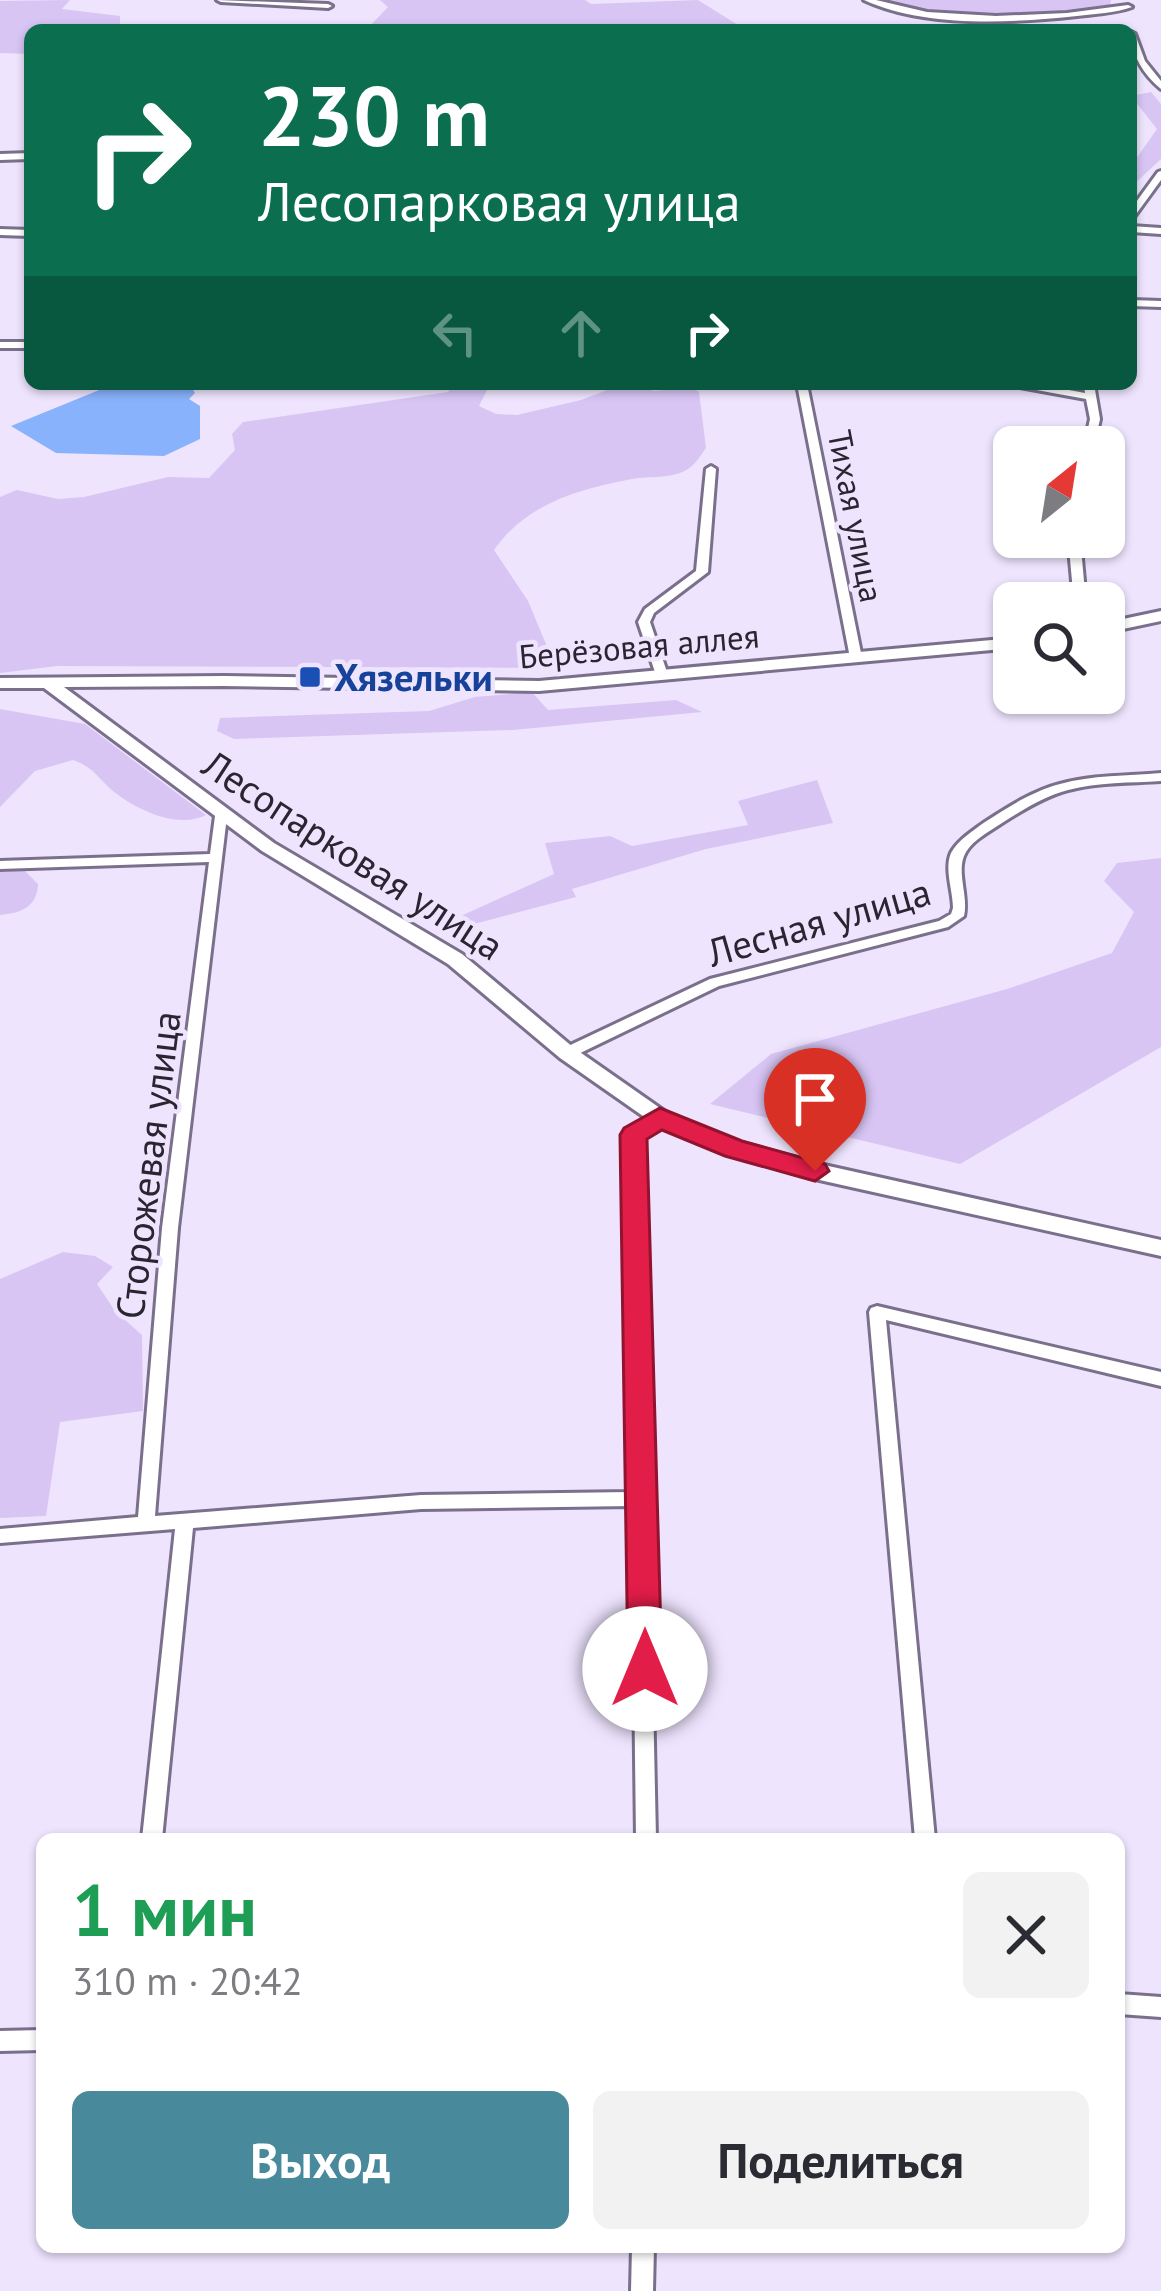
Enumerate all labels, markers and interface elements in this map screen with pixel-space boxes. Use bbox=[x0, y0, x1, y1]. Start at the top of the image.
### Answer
text: 230 m bbox=[258, 60, 490, 169]
icon: right bbox=[60, 72, 216, 228]
text: Лесопарковая улица bbox=[258, 166, 741, 236]
icon: left bbox=[422, 300, 488, 366]
icon: ahead bbox=[548, 300, 614, 366]
icon: right bbox=[674, 300, 740, 366]
street label: Тихая улица bbox=[819, 426, 894, 606]
north arrow bbox=[993, 426, 1125, 558]
map controls bbox=[993, 426, 1125, 714]
button: search bbox=[993, 582, 1125, 714]
street label: Берёзовая аллея bbox=[517, 614, 761, 677]
place label: Хязельки bbox=[334, 651, 493, 702]
marker: Хязельки bbox=[297, 664, 323, 690]
street label: Лесопарковая улица bbox=[192, 738, 513, 971]
street label: Лесная улица bbox=[700, 865, 936, 978]
street label: Сторожевая улица bbox=[103, 1008, 192, 1322]
pin bbox=[764, 1048, 866, 1171]
icon: arrive bbox=[782, 1066, 848, 1132]
position arrow bbox=[582, 1606, 708, 1732]
text: 1 мин bbox=[72, 1863, 257, 1956]
button: close bbox=[963, 1872, 1089, 1998]
text: 310 m · 20:42 bbox=[72, 1955, 303, 2006]
button: Выход bbox=[72, 2091, 569, 2229]
button: Поделиться bbox=[593, 2091, 1089, 2229]

